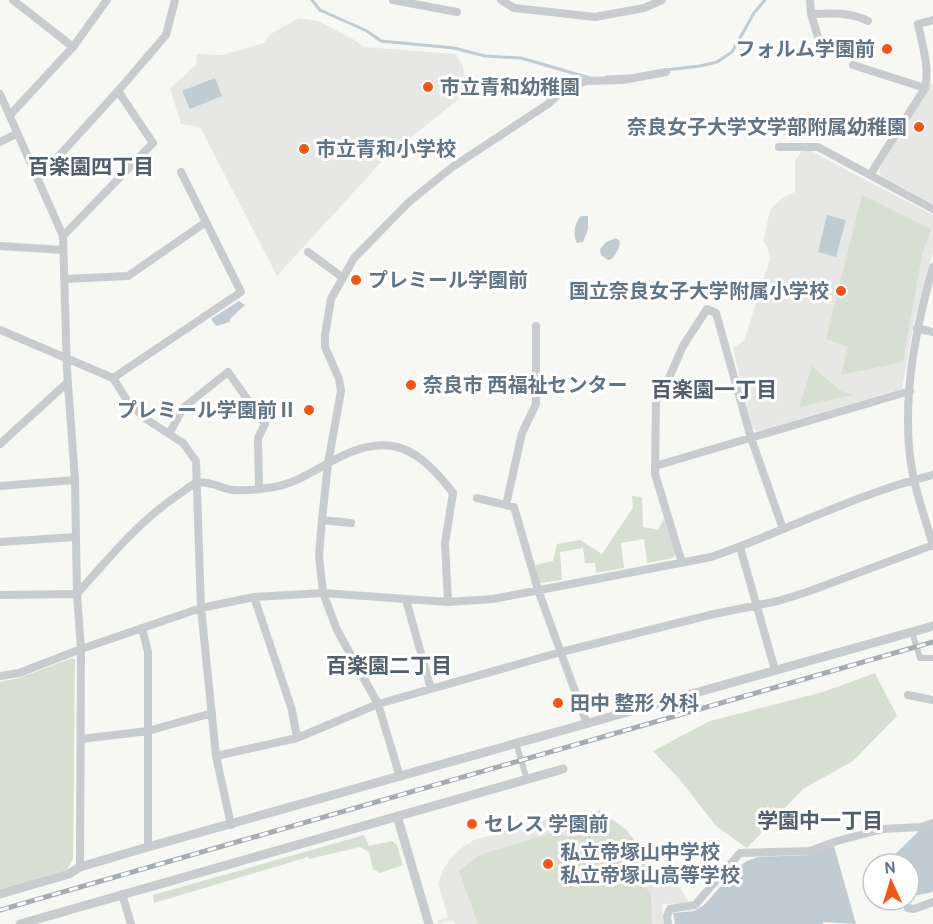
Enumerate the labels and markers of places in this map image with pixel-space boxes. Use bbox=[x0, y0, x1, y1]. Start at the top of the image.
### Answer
place label: フォルム学園前 bbox=[735, 37, 875, 61]
marker: フォルム学園前 bbox=[880, 42, 894, 56]
place label: 市立青和幼稚園 bbox=[440, 75, 580, 99]
marker: 市立青和幼稚園 bbox=[421, 80, 435, 94]
place label: 奈良女子大学文学部附属幼稚園 bbox=[627, 115, 907, 139]
marker: 奈良女子大学文学部附属幼稚園 bbox=[912, 120, 926, 134]
place label: 市立青和小学校 bbox=[316, 137, 456, 161]
marker: 市立青和小学校 bbox=[297, 142, 311, 156]
place label: プレミール学園前 bbox=[368, 268, 528, 292]
marker: プレミール学園前 bbox=[349, 273, 363, 287]
place label: 国立奈良女子大学附属小学校 bbox=[569, 279, 829, 303]
marker: 国立奈良女子大学附属小学校 bbox=[834, 284, 848, 298]
place label: 奈良市 西福祉センター bbox=[423, 373, 628, 397]
marker: 奈良市 西福祉センター bbox=[404, 378, 418, 392]
place label: プレミール学園前Ⅱ bbox=[117, 398, 297, 422]
marker: プレミール学園前Ⅱ bbox=[302, 403, 316, 417]
place label: 田中 整形 外科 bbox=[570, 691, 699, 715]
marker: 田中 整形 外科 bbox=[551, 696, 565, 710]
place label: セレス 学園前 bbox=[484, 812, 609, 836]
marker: セレス 学園前 bbox=[465, 817, 479, 831]
place label: 私立帝塚山中学校 私立帝塚山高等学校 bbox=[560, 840, 740, 887]
marker: 私立帝塚山中学校 私立帝塚山高等学校 bbox=[541, 857, 555, 871]

